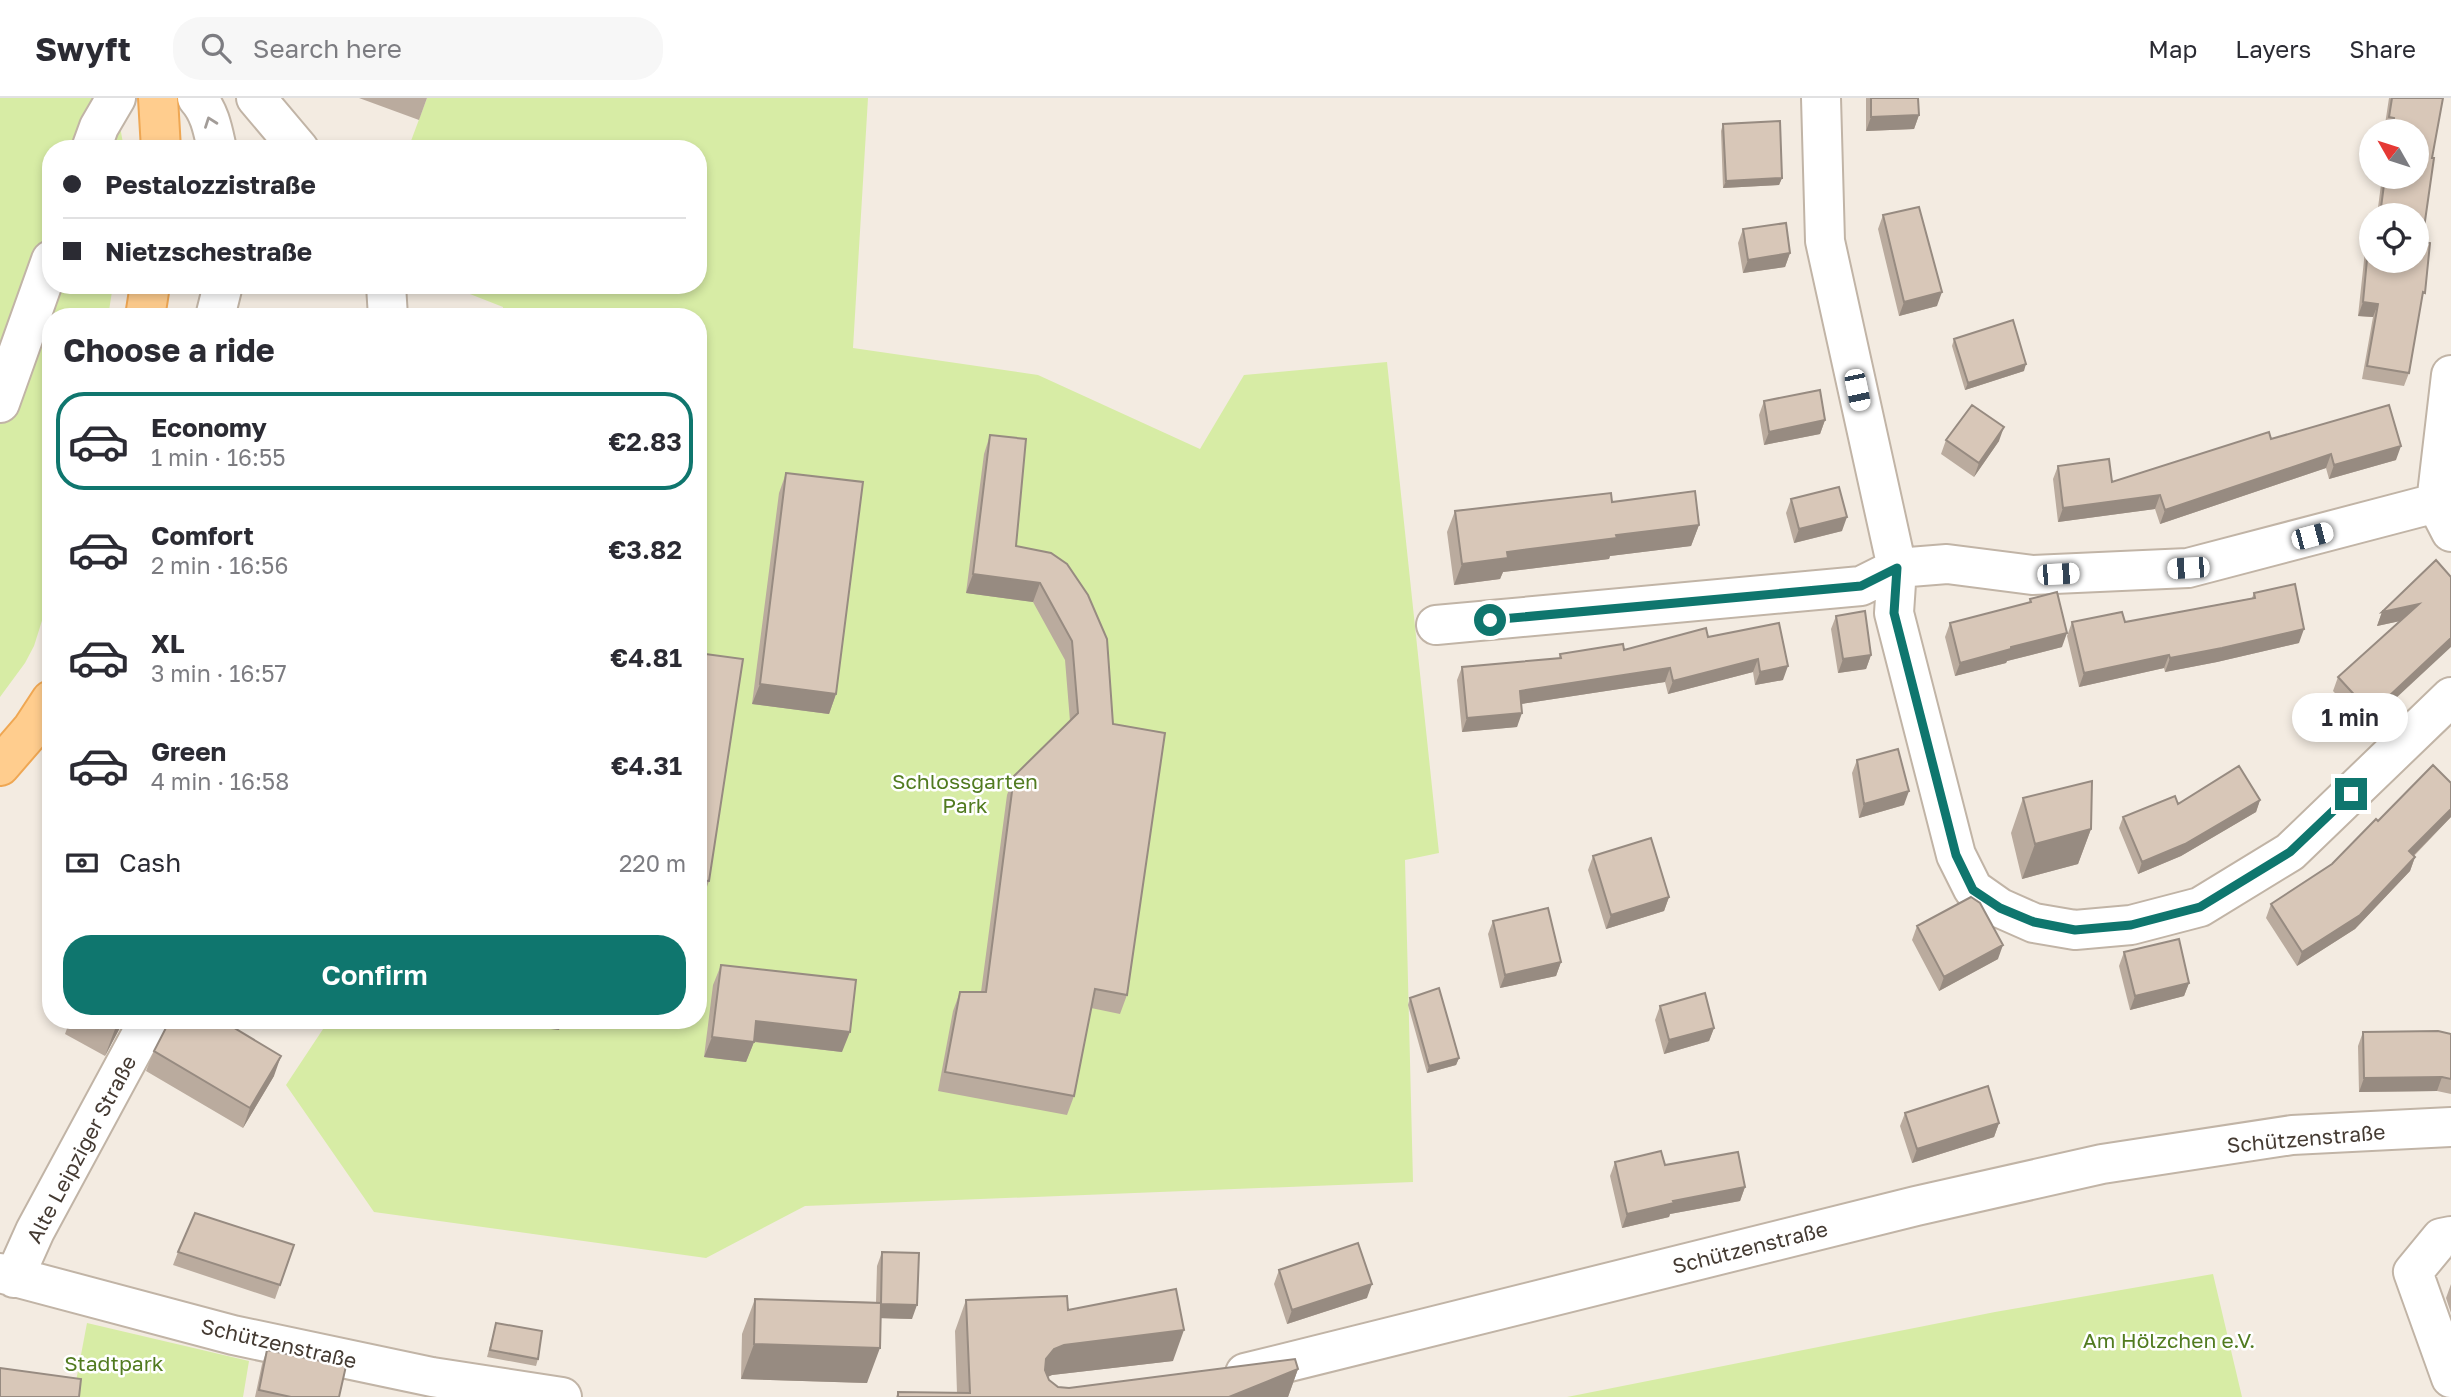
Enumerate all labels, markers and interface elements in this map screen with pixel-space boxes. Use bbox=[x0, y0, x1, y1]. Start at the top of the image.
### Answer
search box bbox=[173, 17, 663, 80]
text: Swyft bbox=[35, 29, 131, 68]
icon: search bbox=[197, 29, 235, 67]
text: Search here bbox=[253, 33, 402, 64]
text: Map bbox=[2148, 34, 2197, 63]
text: Layers bbox=[2235, 34, 2311, 63]
text: Share bbox=[2349, 34, 2416, 63]
one-way arrow bbox=[204, 117, 218, 129]
north arrow bbox=[2359, 119, 2429, 189]
map controls bbox=[2359, 119, 2429, 273]
text: Pestalozzistraße bbox=[105, 169, 316, 200]
button: locate bbox=[2359, 203, 2429, 273]
text: Nietzschestraße bbox=[105, 236, 312, 267]
text: Choose a ride bbox=[63, 331, 275, 369]
car bbox=[1843, 367, 1872, 413]
icon: car bbox=[67, 410, 130, 473]
text: Economy bbox=[151, 412, 267, 443]
text: €2.83 bbox=[608, 426, 682, 457]
text: 1 min · 16:55 bbox=[151, 443, 286, 471]
icon: car bbox=[67, 518, 130, 581]
text: Comfort bbox=[151, 520, 254, 551]
car bbox=[2289, 520, 2336, 552]
text: €3.82 bbox=[608, 534, 682, 565]
text: 2 min · 16:56 bbox=[151, 551, 288, 579]
car bbox=[2167, 556, 2210, 580]
car bbox=[2037, 562, 2080, 586]
route start bbox=[1474, 604, 1506, 636]
icon: car bbox=[67, 626, 130, 689]
text: XL bbox=[151, 628, 185, 659]
text: €4.81 bbox=[610, 642, 682, 673]
text: 3 min · 16:57 bbox=[151, 659, 287, 687]
callout: 1 min bbox=[2293, 692, 2409, 742]
text: 1 min bbox=[2321, 703, 2379, 731]
icon: car bbox=[67, 734, 130, 797]
text: Green bbox=[151, 736, 226, 767]
text: €4.31 bbox=[611, 750, 682, 781]
text: 4 min · 16:58 bbox=[151, 767, 289, 795]
park label: Schlossgarten Park bbox=[892, 768, 1038, 818]
route end bbox=[2335, 778, 2367, 810]
icon: cash bbox=[63, 844, 101, 882]
text: Cash bbox=[119, 847, 181, 878]
text: 220 m bbox=[619, 849, 686, 877]
button: Confirm bbox=[63, 935, 686, 1015]
street label: Alte Leipziger Straße bbox=[21, 1051, 141, 1247]
street label: Schützenstraße bbox=[2226, 1118, 2386, 1158]
street label: Schützenstraße bbox=[1670, 1215, 1830, 1279]
street label: Schützenstraße bbox=[199, 1312, 359, 1374]
park label: Am Hölzchen e.V. bbox=[2083, 1327, 2255, 1353]
park label: Stadtpark bbox=[64, 1350, 164, 1376]

